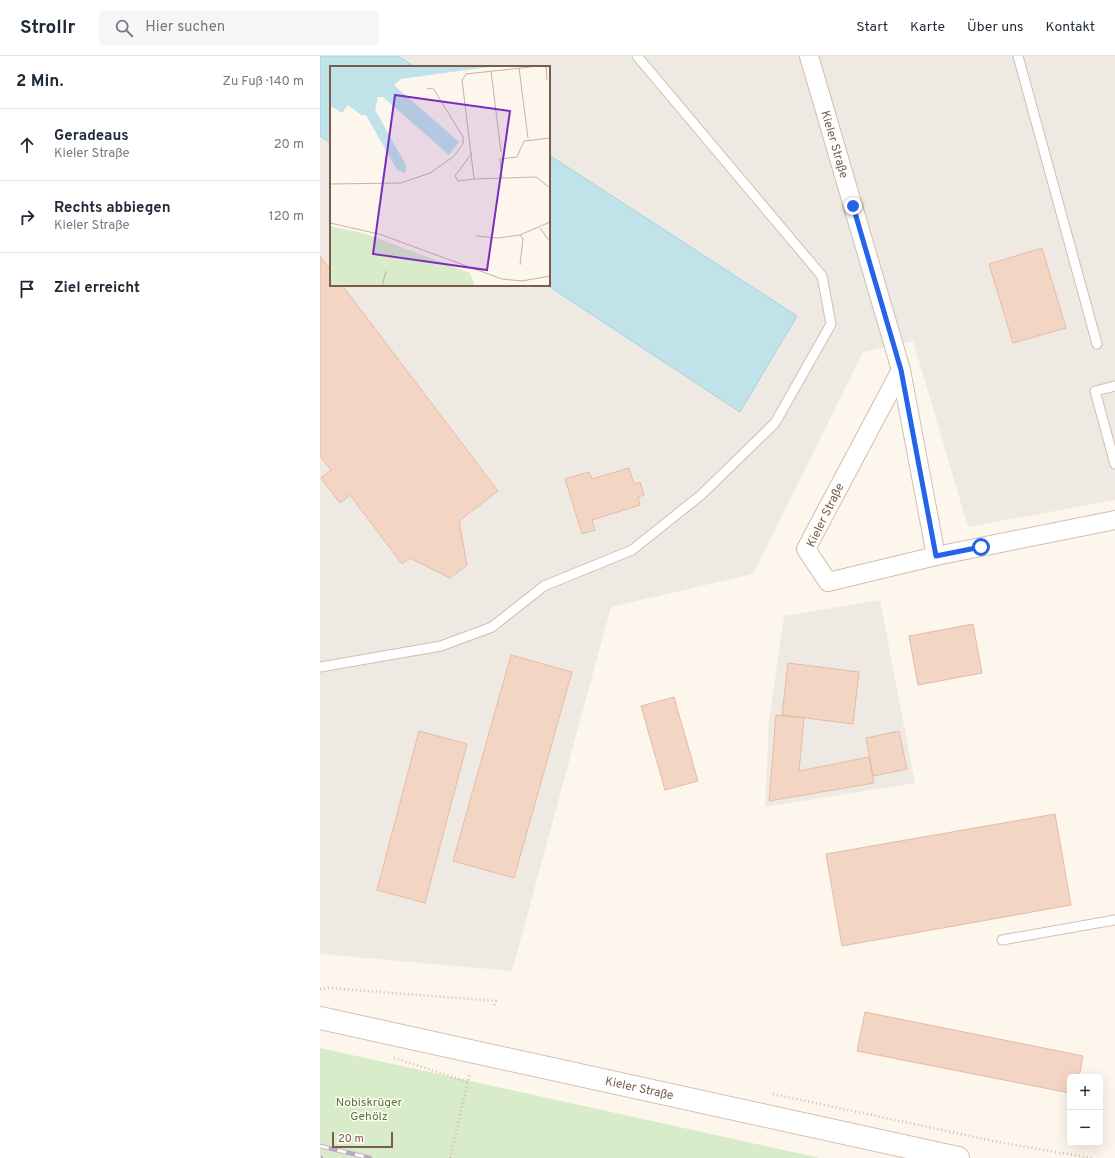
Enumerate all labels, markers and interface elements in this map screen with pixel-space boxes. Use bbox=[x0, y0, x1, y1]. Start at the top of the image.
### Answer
search box bbox=[99, 10, 379, 46]
text: Strollr bbox=[20, 16, 75, 40]
icon: search bbox=[113, 17, 135, 39]
text: Hier suchen bbox=[145, 18, 225, 37]
text: Start bbox=[856, 19, 888, 36]
text: Karte bbox=[910, 19, 945, 36]
text: Über uns bbox=[967, 19, 1024, 36]
text: Kontakt bbox=[1046, 19, 1095, 36]
inset map bbox=[330, 66, 550, 286]
text: 2 Min. bbox=[16, 71, 64, 93]
text: Zu Fuß · 140 m bbox=[223, 74, 304, 90]
street label: Kieler Straße bbox=[816, 109, 851, 180]
text: Geradeaus bbox=[54, 127, 129, 146]
icon: ahead bbox=[16, 134, 38, 156]
text: 20 m bbox=[274, 137, 304, 153]
text: Kieler Straße bbox=[54, 146, 129, 162]
route end bbox=[844, 197, 862, 215]
text: Rechts abbiegen bbox=[54, 199, 171, 218]
icon: right bbox=[16, 206, 38, 228]
text: 120 m bbox=[269, 209, 304, 225]
text: Kieler Straße bbox=[54, 218, 129, 234]
icon: arrive bbox=[16, 278, 38, 300]
text: Ziel erreicht bbox=[54, 279, 140, 298]
street label: Kieler Straße bbox=[803, 481, 848, 550]
route start bbox=[972, 538, 990, 556]
street label: Kieler Straße bbox=[603, 1074, 675, 1104]
map controls bbox=[1067, 1074, 1103, 1146]
button: + bbox=[1067, 1074, 1103, 1110]
park label: Nobiskrüger Gehölz bbox=[336, 1095, 403, 1125]
button: − bbox=[1067, 1110, 1103, 1146]
scale bar bbox=[332, 1130, 393, 1149]
text: 20 m bbox=[338, 1132, 364, 1146]

